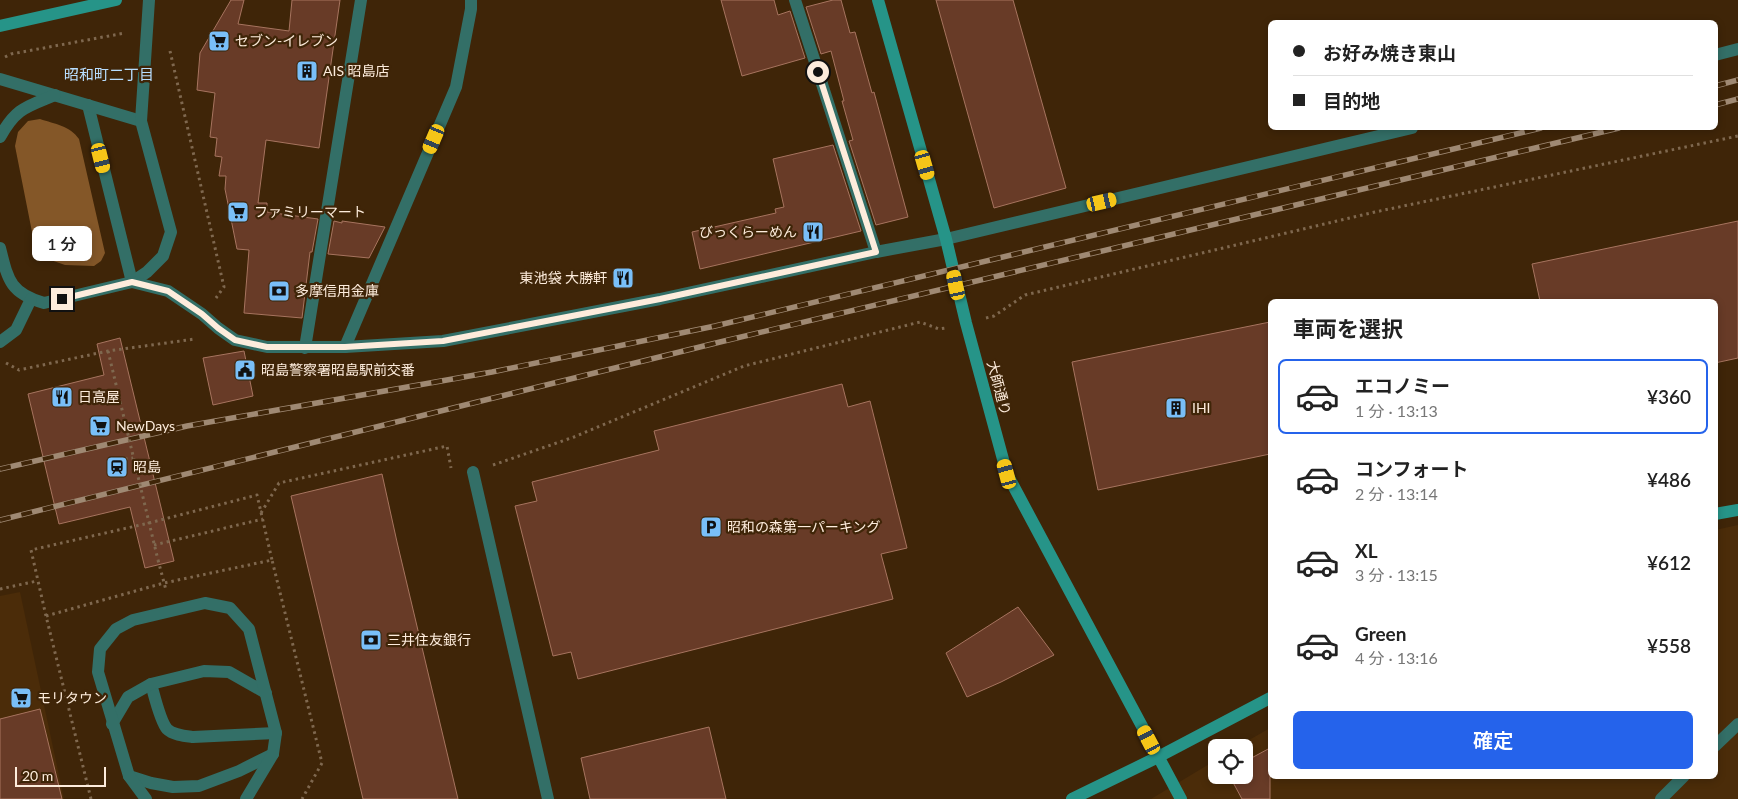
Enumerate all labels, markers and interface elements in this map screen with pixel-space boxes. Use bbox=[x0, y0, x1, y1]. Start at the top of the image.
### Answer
supermarket icon: セブン-イレブン bbox=[207, 29, 231, 53]
place label: セブン-イレブン bbox=[235, 32, 338, 49]
text: お好み焼き東山 bbox=[1323, 41, 1456, 64]
building icon: AIS 昭島店 bbox=[295, 59, 319, 83]
route start bbox=[807, 61, 829, 83]
place label: AIS 昭島店 bbox=[323, 62, 390, 79]
district label: 昭和町二丁目 bbox=[64, 65, 154, 83]
text: 目的地 bbox=[1323, 89, 1380, 112]
car bbox=[421, 122, 446, 156]
car bbox=[90, 142, 111, 174]
car bbox=[913, 149, 936, 181]
car bbox=[1085, 191, 1118, 213]
supermarket icon: ファミリーマート bbox=[226, 200, 250, 224]
place label: ファミリーマート bbox=[254, 203, 366, 220]
restaurant icon: びっくらーめん bbox=[801, 220, 825, 244]
place label: びっくらーめん bbox=[699, 223, 797, 240]
callout: 1 分 bbox=[32, 226, 92, 262]
text: 1 分 bbox=[47, 234, 77, 253]
restaurant icon: 東池袋 大勝軒 bbox=[611, 266, 635, 290]
place label: 東池袋 大勝軒 bbox=[519, 269, 607, 286]
car bbox=[945, 269, 966, 301]
bank icon: 多摩信用金庫 bbox=[267, 279, 291, 303]
place label: 多摩信用金庫 bbox=[295, 282, 379, 299]
route end bbox=[51, 288, 73, 310]
text: 車両を選択 bbox=[1293, 315, 1403, 342]
public building icon: 昭島警察署昭島駅前交番 bbox=[233, 358, 257, 382]
street label: 大師通り bbox=[984, 359, 1015, 417]
place label: 昭島警察署昭島駅前交番 bbox=[261, 361, 415, 378]
icon: car bbox=[1295, 374, 1340, 419]
text: エコノミー bbox=[1355, 374, 1450, 397]
restaurant icon: 日高屋 bbox=[50, 385, 74, 409]
text: ¥360 bbox=[1647, 385, 1691, 408]
place label: 日高屋 bbox=[78, 388, 120, 405]
building icon: IHI bbox=[1164, 396, 1188, 420]
place label: IHI bbox=[1192, 399, 1211, 416]
text: 1 分 · 13:13 bbox=[1355, 401, 1438, 420]
supermarket icon: NewDays bbox=[88, 414, 112, 438]
place label: NewDays bbox=[116, 417, 175, 434]
station icon: 昭島 bbox=[105, 455, 129, 479]
icon: car bbox=[1295, 457, 1340, 502]
text: コンフォート bbox=[1355, 457, 1468, 480]
place label: 昭島 bbox=[133, 458, 161, 475]
car bbox=[995, 458, 1018, 490]
text: ¥486 bbox=[1647, 468, 1691, 491]
text: 2 分 · 13:14 bbox=[1355, 484, 1438, 503]
parking icon: 昭和の森第一パーキング bbox=[699, 515, 723, 539]
place label: 昭和の森第一パーキング bbox=[727, 518, 881, 535]
text: XL bbox=[1355, 539, 1378, 562]
icon: car bbox=[1295, 540, 1340, 585]
text: ¥612 bbox=[1647, 551, 1691, 574]
text: 3 分 · 13:15 bbox=[1355, 565, 1438, 584]
text: Green bbox=[1355, 622, 1406, 645]
icon: car bbox=[1295, 623, 1340, 668]
bank icon: 三井住友銀行 bbox=[359, 628, 383, 652]
place label: 三井住友銀行 bbox=[387, 631, 471, 648]
text: ¥558 bbox=[1647, 634, 1691, 657]
text: 4 分 · 13:16 bbox=[1355, 648, 1438, 667]
supermarket icon: モリタウン bbox=[9, 686, 33, 710]
place label: モリタウン bbox=[37, 689, 107, 706]
button: 確定 bbox=[1293, 711, 1693, 769]
car bbox=[1135, 723, 1162, 757]
map controls bbox=[1208, 739, 1253, 784]
button: locate bbox=[1208, 739, 1253, 784]
scale bar bbox=[15, 764, 106, 787]
text: 20 m bbox=[22, 767, 53, 784]

